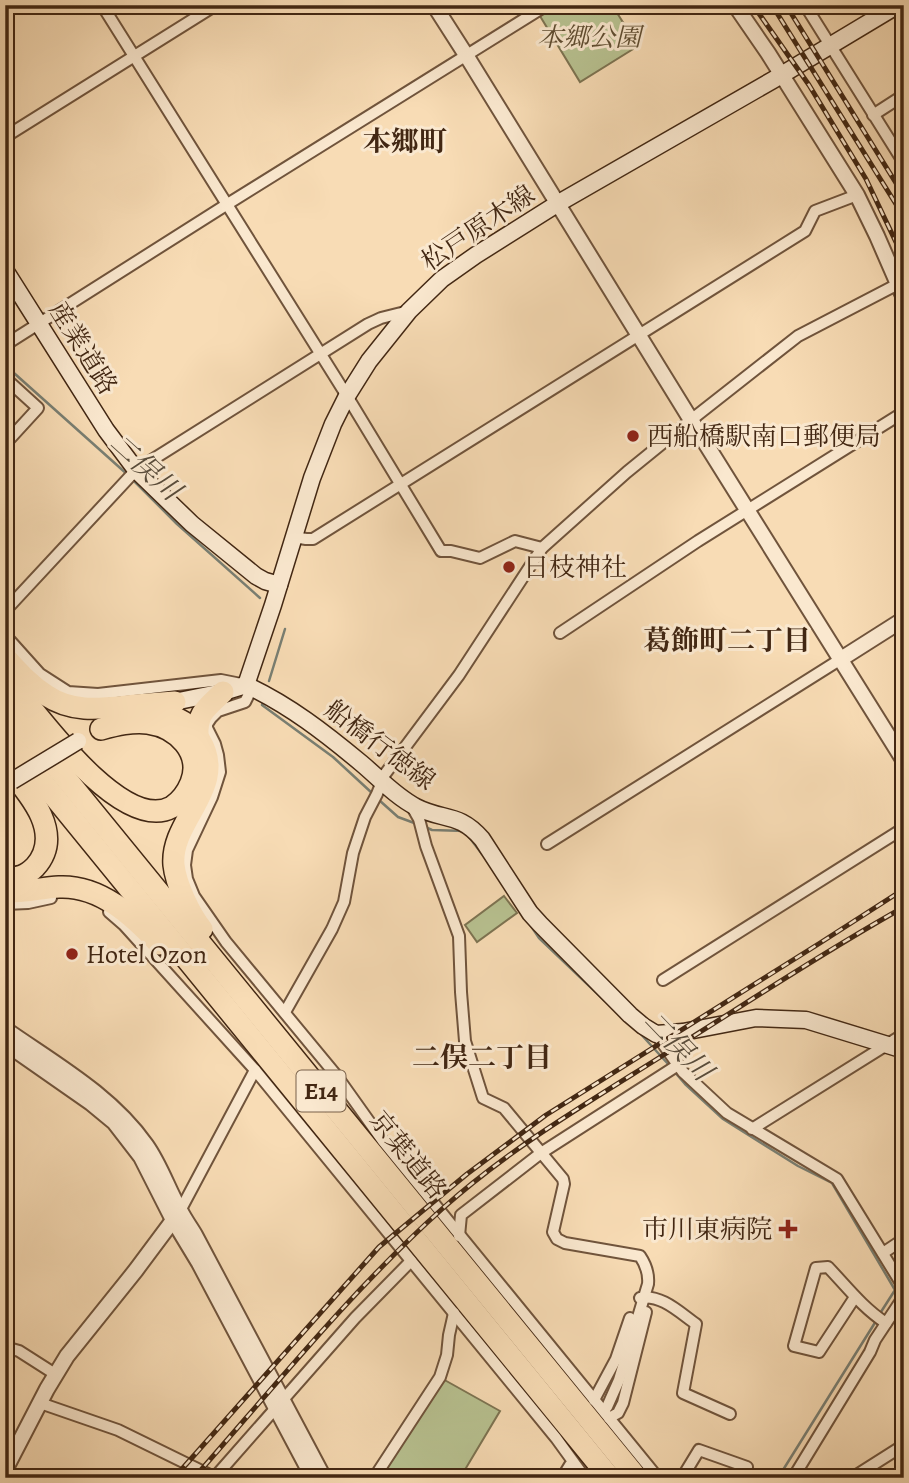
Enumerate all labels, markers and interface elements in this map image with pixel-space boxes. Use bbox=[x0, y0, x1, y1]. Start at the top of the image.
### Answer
park label: 本郷公園 bbox=[537, 20, 645, 55]
district label: 本郷町 bbox=[363, 123, 447, 161]
street label: 松戸原木線 bbox=[414, 177, 542, 279]
street label: 産業道路 bbox=[41, 295, 125, 401]
place label: 西船橋駅南口郵便局 bbox=[647, 419, 881, 454]
water label: 二俣川 bbox=[101, 425, 191, 511]
marker: 西船橋駅南口郵便局 bbox=[625, 428, 641, 444]
place label: 日枝神社 bbox=[523, 550, 627, 585]
marker: 日枝神社 bbox=[501, 559, 517, 575]
district label: 葛飾町二丁目 bbox=[643, 622, 811, 660]
street label: 船橋行徳線 bbox=[318, 692, 442, 798]
place label: Hotel Ozon bbox=[86, 937, 207, 972]
marker: Hotel Ozon bbox=[64, 946, 80, 962]
water label: 二俣川 bbox=[635, 1003, 723, 1092]
district label: 二俣二丁目 bbox=[412, 1039, 552, 1077]
road number: E14 bbox=[296, 1070, 346, 1112]
street label: 京葉道路 bbox=[362, 1104, 454, 1206]
place label: 市川東病院 bbox=[642, 1212, 772, 1247]
marker: 市川東病院 bbox=[778, 1219, 798, 1239]

